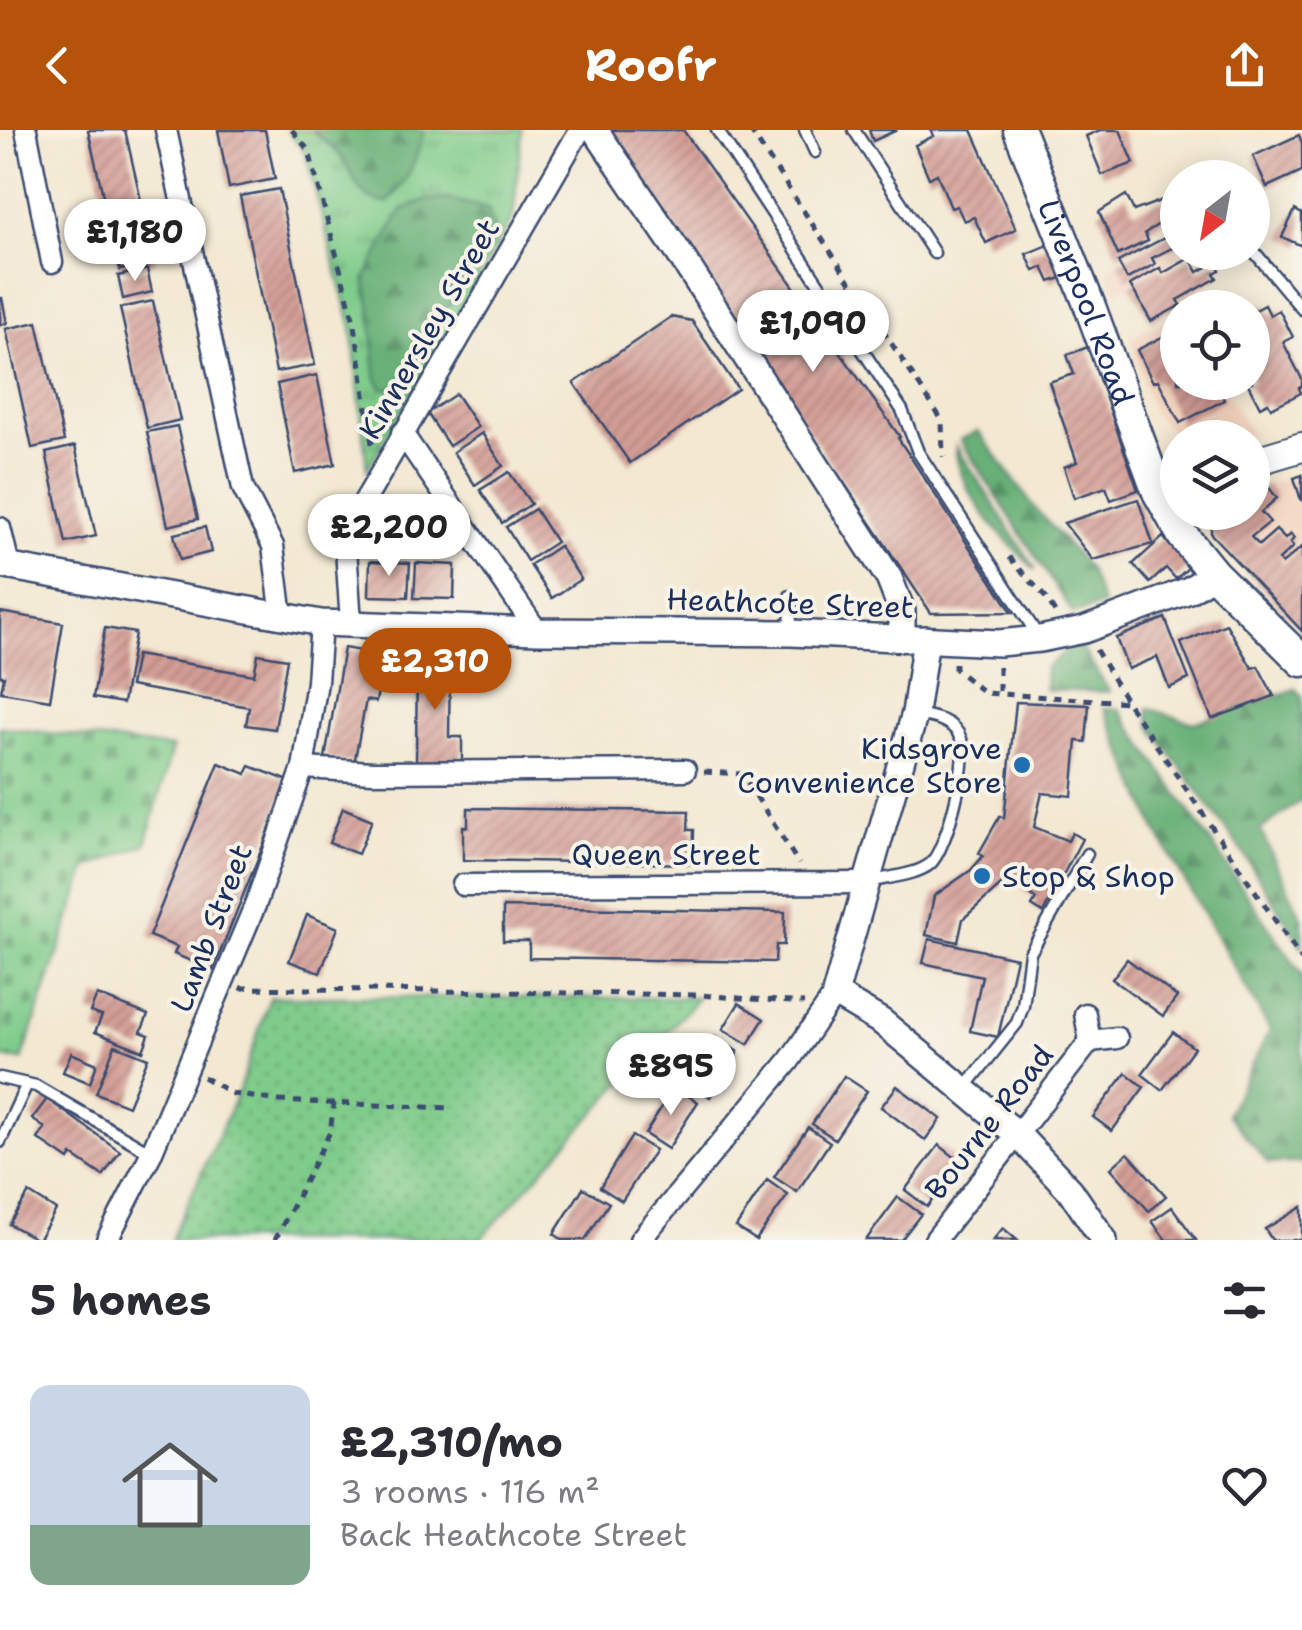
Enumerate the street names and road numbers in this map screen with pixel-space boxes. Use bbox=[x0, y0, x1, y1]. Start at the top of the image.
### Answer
street label: Liverpool Road bbox=[1028, 193, 1145, 411]
street label: Kinnersley Street bbox=[349, 211, 509, 447]
street label: Heathcote Street bbox=[666, 578, 914, 628]
street label: Queen Street bbox=[572, 834, 761, 875]
street label: Lamb Street bbox=[160, 838, 262, 1018]
street label: Bourne Road bbox=[915, 1036, 1063, 1208]

